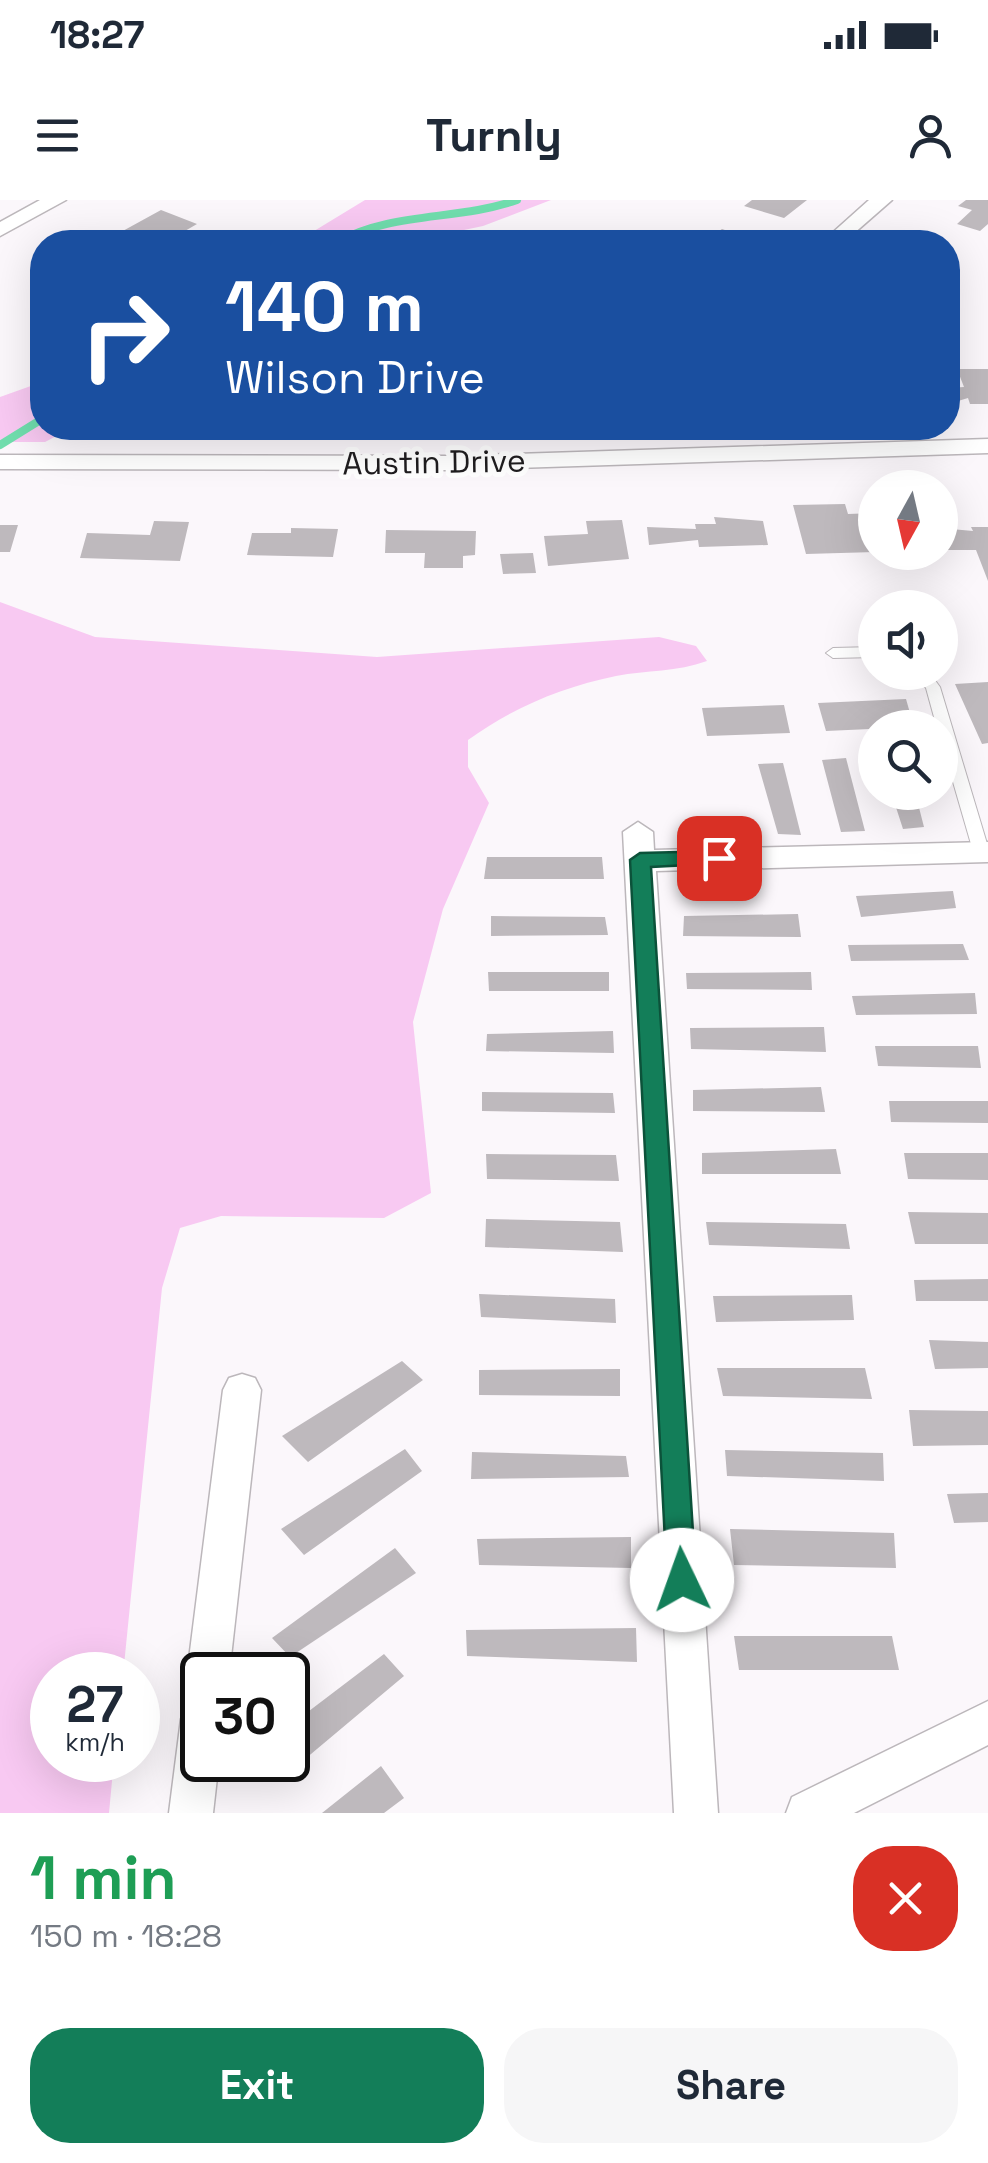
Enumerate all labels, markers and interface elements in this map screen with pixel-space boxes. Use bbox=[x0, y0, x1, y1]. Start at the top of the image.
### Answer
text: 18:27 bbox=[50, 11, 145, 59]
text: Turnly bbox=[426, 107, 562, 164]
icon: menu bbox=[30, 108, 85, 163]
icon: person bbox=[903, 108, 958, 163]
text: 140 m bbox=[225, 262, 424, 351]
icon: right bbox=[60, 270, 190, 400]
text: Wilson Drive bbox=[225, 349, 485, 406]
street label: Austin Drive bbox=[342, 440, 526, 484]
north arrow bbox=[858, 470, 958, 570]
map controls bbox=[858, 470, 958, 810]
button: sound bbox=[858, 590, 958, 690]
button: search bbox=[858, 710, 958, 810]
pin bbox=[677, 816, 762, 901]
icon: arrive bbox=[692, 831, 747, 886]
position arrow bbox=[630, 1528, 734, 1632]
speed limit sign: 30 bbox=[180, 1652, 310, 1782]
text: 27 bbox=[67, 1673, 123, 1737]
text: km/h bbox=[65, 1726, 125, 1758]
text: 1 min bbox=[30, 1840, 177, 1917]
button: close bbox=[853, 1846, 958, 1951]
text: 150 m · 18:28 bbox=[30, 1916, 222, 1956]
button: Exit bbox=[30, 2028, 484, 2143]
button: Share bbox=[504, 2028, 958, 2143]

